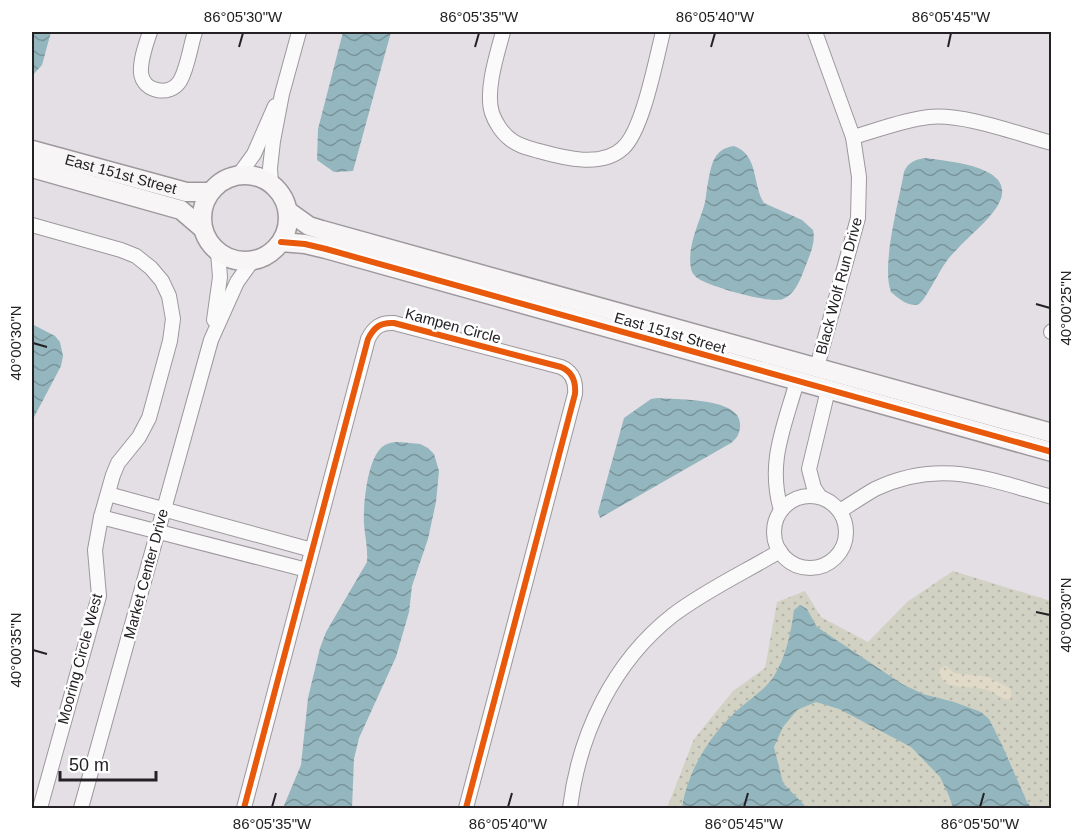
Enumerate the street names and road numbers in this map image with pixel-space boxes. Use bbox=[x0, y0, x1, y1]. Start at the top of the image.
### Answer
street label: East 151st Street bbox=[63, 150, 179, 197]
street label: Black Wolf Run Drive bbox=[812, 215, 865, 356]
street label: Kampen Circle bbox=[403, 305, 503, 346]
street label: East 151st Street bbox=[612, 308, 729, 357]
street label: Market Center Drive bbox=[120, 507, 171, 641]
street label: Mooring Circle West bbox=[54, 591, 105, 726]

